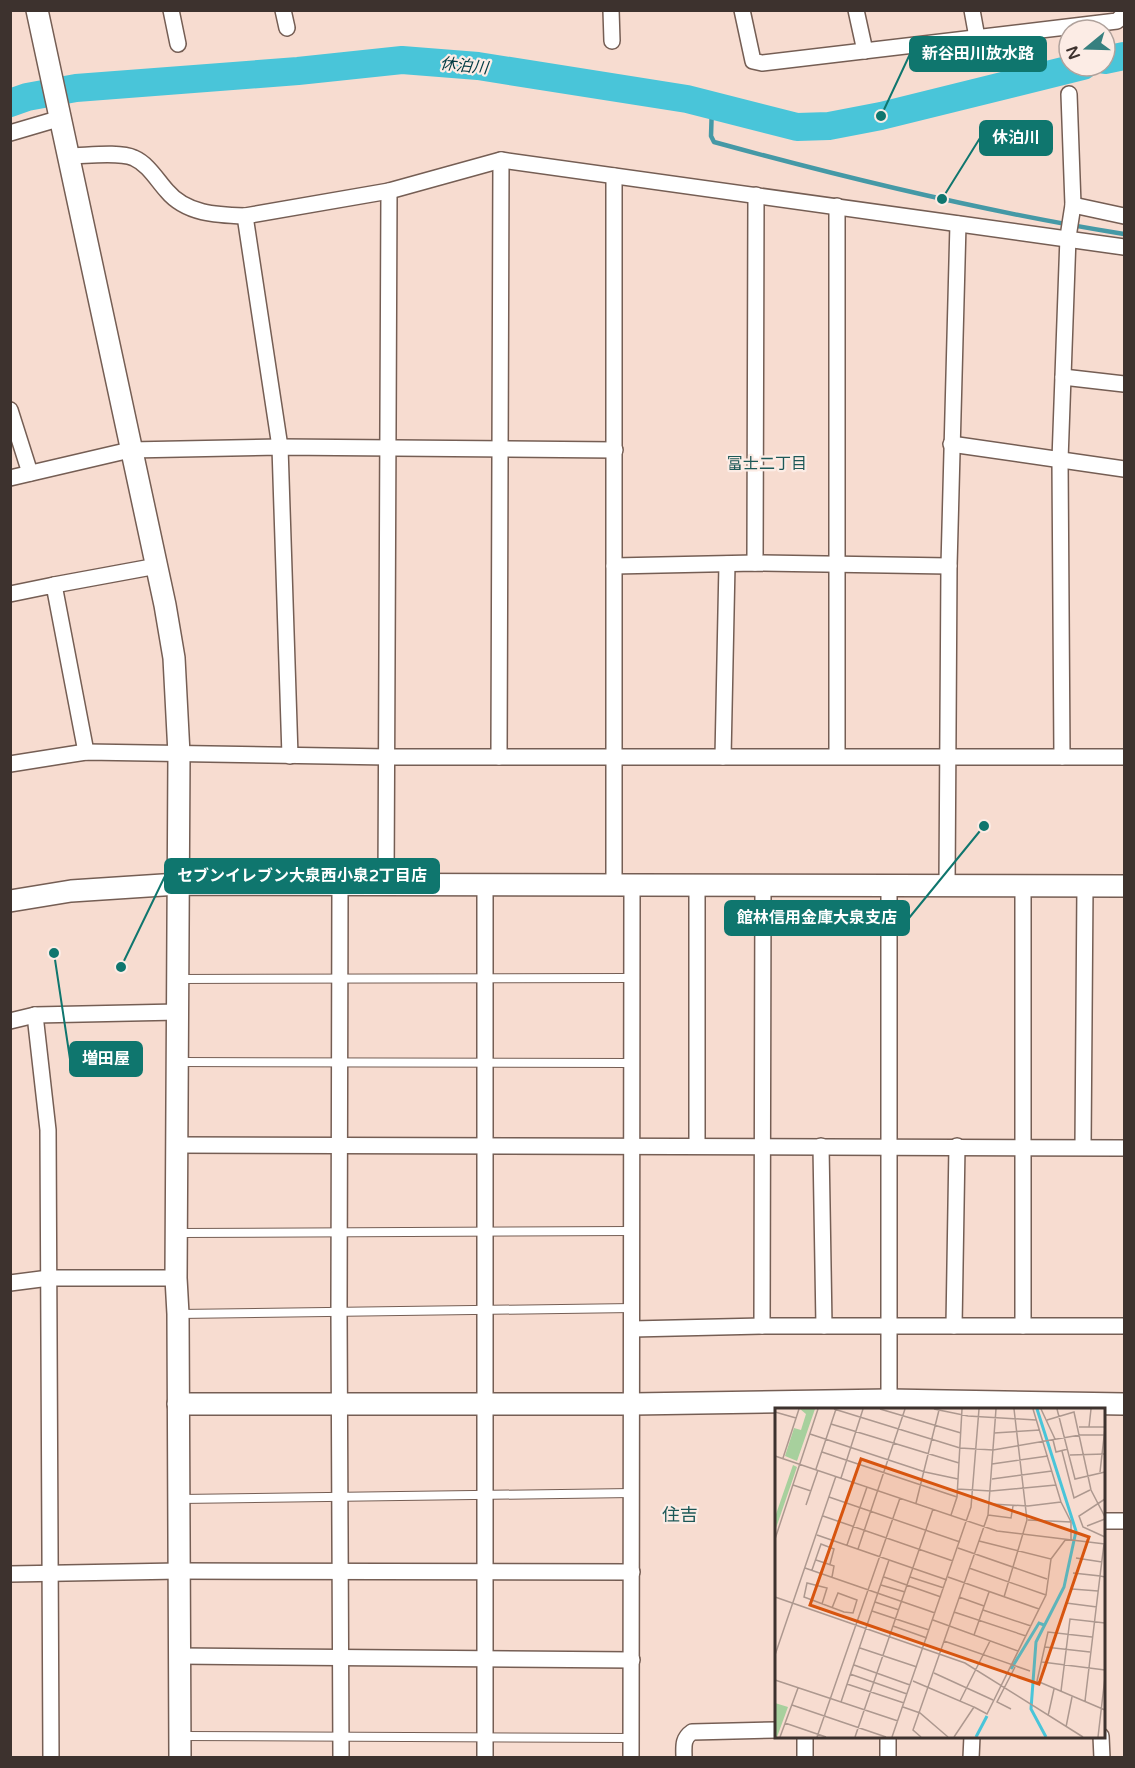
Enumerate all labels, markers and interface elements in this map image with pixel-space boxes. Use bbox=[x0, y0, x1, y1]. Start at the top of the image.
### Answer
north arrow bbox=[1057, 18, 1117, 78]
callout: 新谷田川放水路 bbox=[910, 37, 1046, 71]
text: N bbox=[1062, 43, 1085, 62]
text: 新谷田川放水路 bbox=[922, 44, 1034, 64]
water label: 休泊川 bbox=[439, 54, 491, 79]
callout: 休泊川 bbox=[980, 121, 1052, 155]
text: 休泊川 bbox=[992, 128, 1040, 148]
district label: 富士二丁目 bbox=[727, 454, 807, 474]
callout: セブンイレブン大泉西小泉2丁目店 bbox=[165, 859, 439, 893]
text: セブンイレブン大泉西小泉2丁目店 bbox=[177, 866, 427, 886]
callout: 館林信用金庫大泉支店 bbox=[725, 901, 909, 935]
text: 館林信用金庫大泉支店 bbox=[737, 908, 897, 928]
callout: 増田屋 bbox=[70, 1042, 142, 1076]
text: 増田屋 bbox=[82, 1049, 130, 1069]
inset map bbox=[775, 1408, 1105, 1738]
district label: 住吉 bbox=[662, 1504, 698, 1526]

